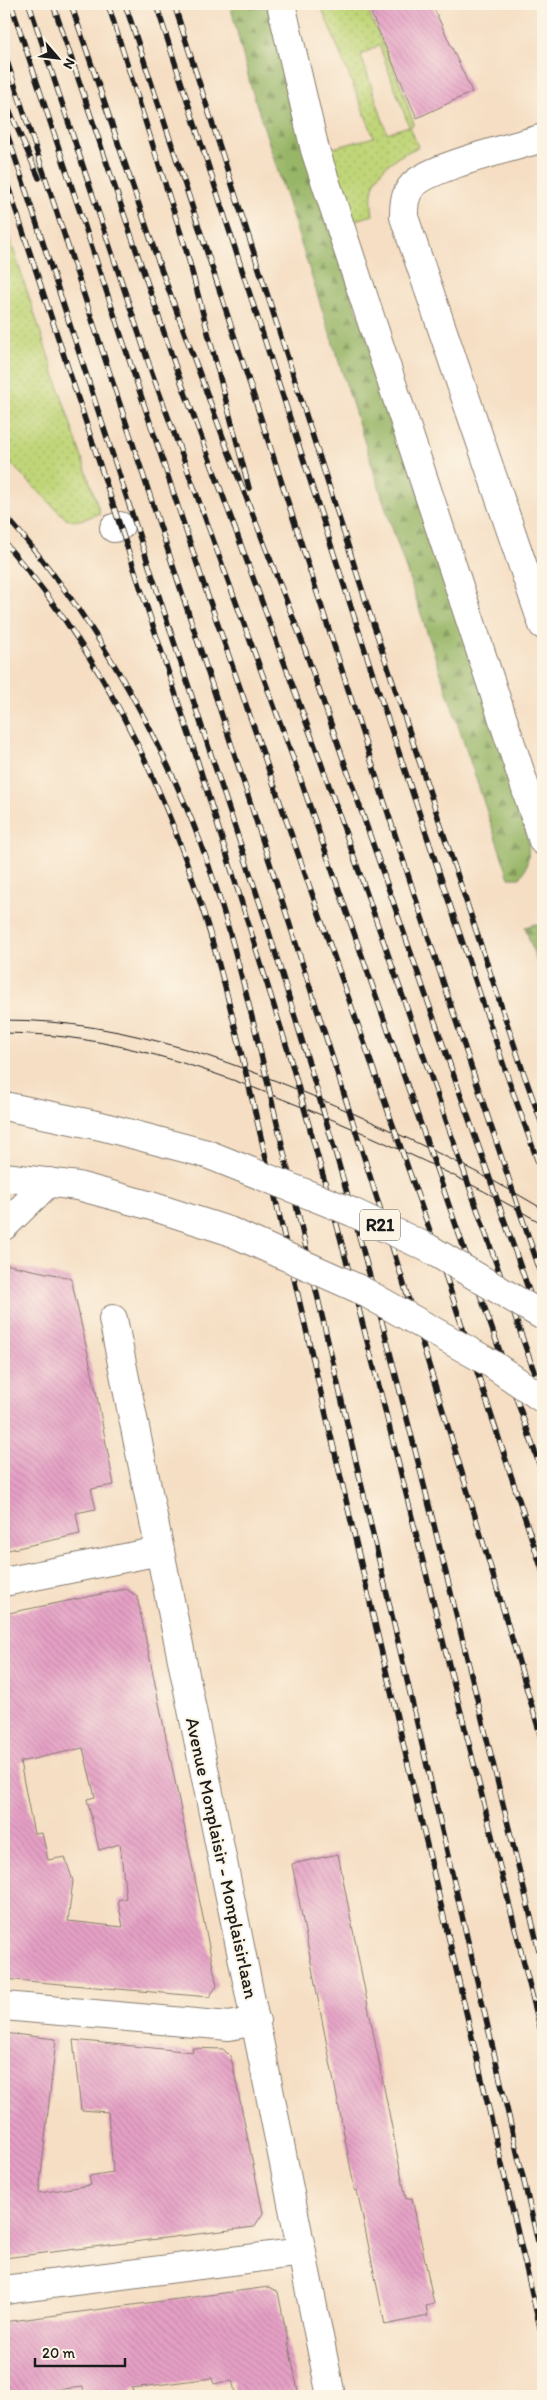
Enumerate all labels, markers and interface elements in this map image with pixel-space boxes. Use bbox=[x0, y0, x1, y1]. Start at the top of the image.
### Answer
north arrow bbox=[32, 32, 82, 82]
text: N bbox=[59, 56, 79, 72]
road number: R21 bbox=[360, 1210, 400, 1240]
street label: Avenue Monplaisir - Monplaisirlaan bbox=[181, 1715, 263, 2001]
scale bar bbox=[35, 2335, 125, 2367]
text: 20 m bbox=[42, 2344, 76, 2362]

